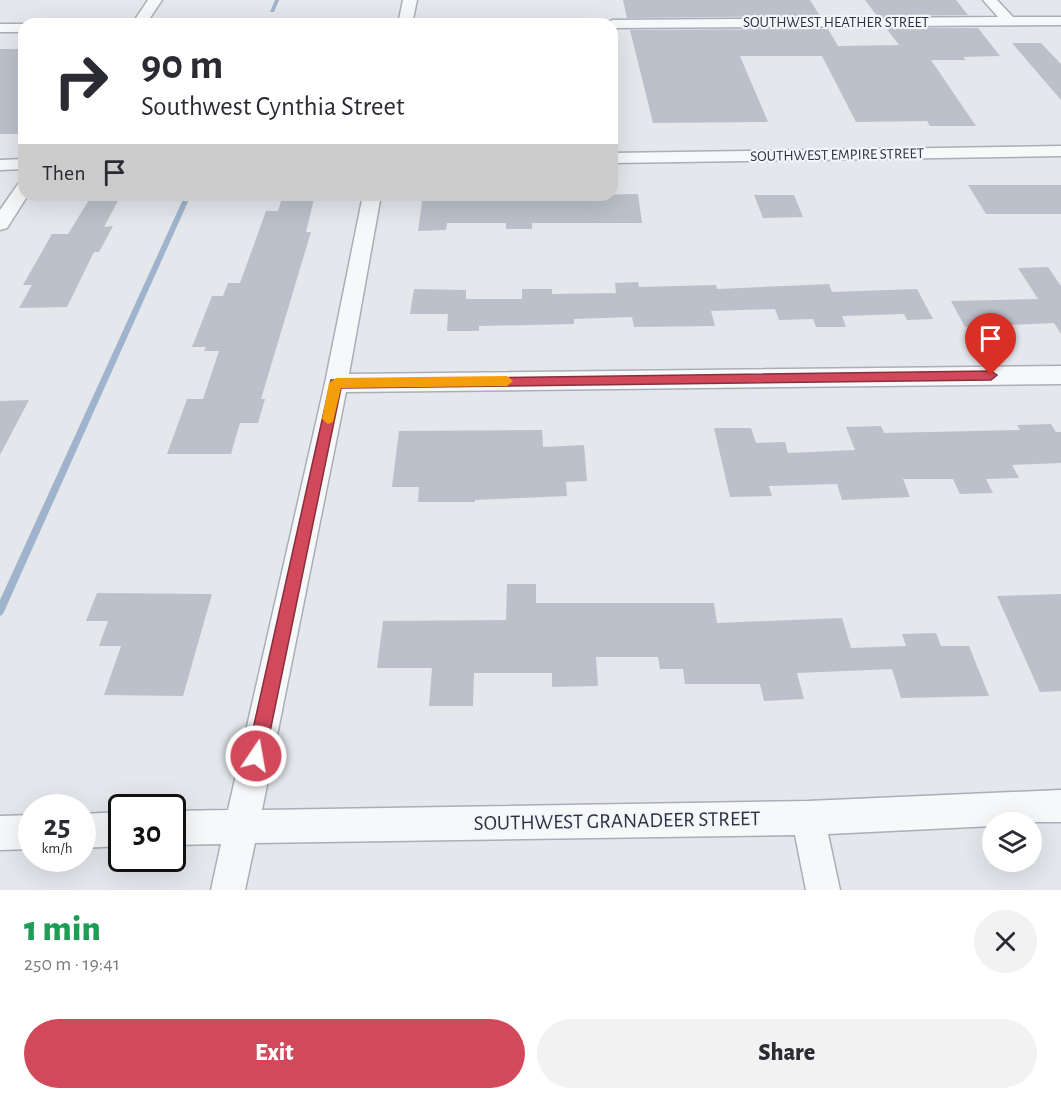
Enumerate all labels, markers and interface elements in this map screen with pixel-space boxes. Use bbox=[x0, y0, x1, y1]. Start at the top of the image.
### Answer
street label: SOUTHWEST HEATHER STREET bbox=[743, 15, 930, 30]
icon: right bbox=[42, 42, 120, 120]
text: 90 m bbox=[141, 44, 223, 86]
text: Southwest Cynthia Street bbox=[141, 93, 405, 120]
street label: SOUTHWEST EMPIRE STREET bbox=[750, 146, 925, 164]
icon: arrive bbox=[98, 156, 131, 189]
text: Then bbox=[42, 162, 86, 184]
pin bbox=[965, 313, 1016, 375]
icon: arrive bbox=[974, 322, 1007, 355]
position arrow bbox=[224, 724, 288, 788]
speed limit sign: 30 bbox=[108, 794, 186, 872]
street label: SOUTHWEST GRANADEER STREET bbox=[473, 808, 761, 834]
text: 25 bbox=[43, 811, 71, 841]
map controls bbox=[982, 812, 1042, 872]
button: layers bbox=[982, 812, 1042, 872]
text: km/h bbox=[42, 841, 72, 856]
button: close bbox=[974, 910, 1037, 973]
text: 1 min bbox=[24, 911, 101, 947]
text: 250 m · 19:41 bbox=[24, 954, 120, 974]
button: Exit bbox=[24, 1019, 525, 1088]
button: Share bbox=[537, 1019, 1037, 1088]

